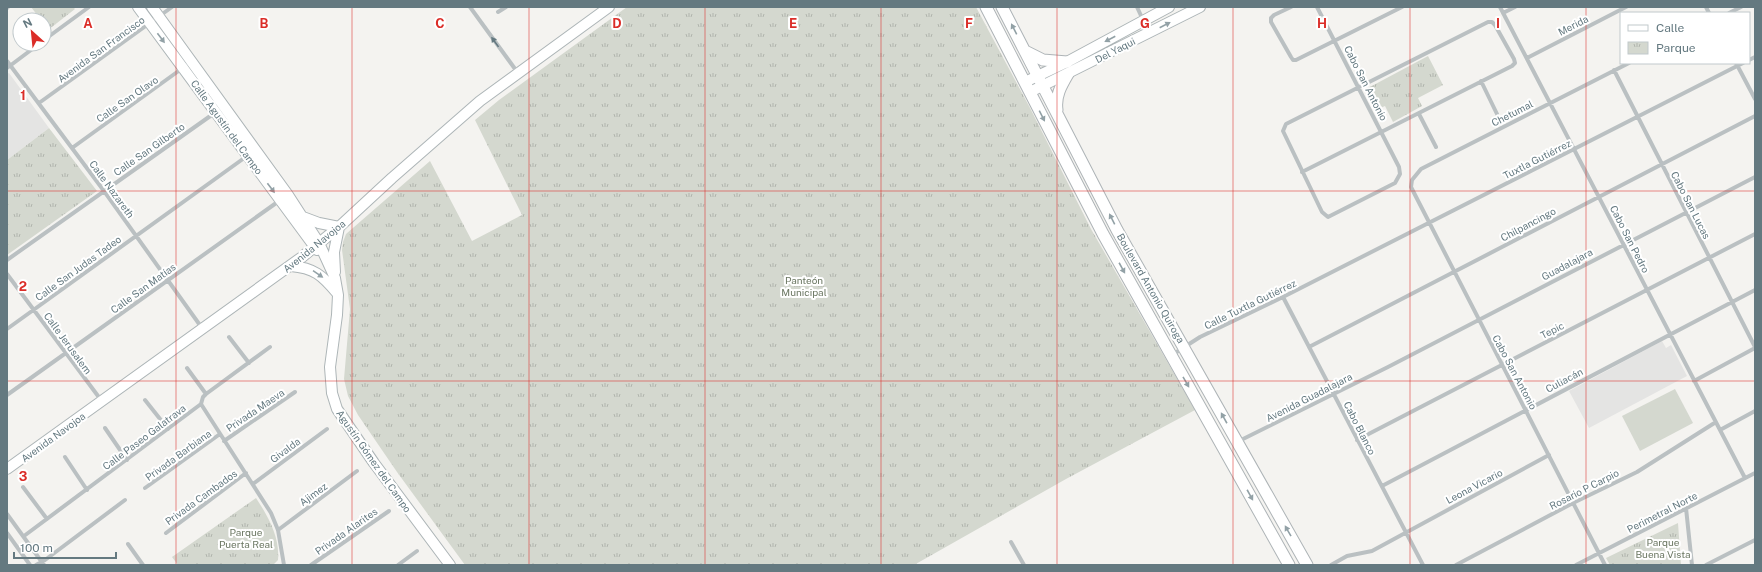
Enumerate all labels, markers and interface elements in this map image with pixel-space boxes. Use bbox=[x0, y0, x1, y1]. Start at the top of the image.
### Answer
north arrow bbox=[12, 12, 52, 52]
street label: Merida bbox=[1556, 12, 1590, 38]
legend bbox=[1620, 12, 1750, 64]
street label: Avenida San Francisco bbox=[55, 13, 147, 85]
text: N bbox=[21, 16, 34, 30]
text: B bbox=[260, 16, 269, 31]
text: C bbox=[435, 16, 445, 31]
text: D bbox=[612, 16, 622, 31]
text: E bbox=[789, 16, 797, 31]
text: F bbox=[965, 16, 973, 31]
text: G bbox=[1140, 16, 1150, 31]
text: H bbox=[1317, 16, 1327, 31]
text: I bbox=[1496, 16, 1500, 31]
one-way arrow bbox=[1160, 21, 1171, 28]
text: Calle bbox=[1656, 21, 1685, 35]
one-way arrow bbox=[1010, 24, 1017, 35]
one-way arrow bbox=[157, 33, 165, 44]
street label: Del Yaqui bbox=[1093, 35, 1137, 65]
one-way arrow bbox=[1105, 35, 1116, 42]
one-way arrow bbox=[491, 37, 499, 47]
text: Parque bbox=[1656, 41, 1696, 55]
street label: Cabo San Antonio bbox=[1342, 43, 1390, 123]
street label: Calle San Olavo bbox=[94, 73, 160, 125]
street label: Calle Agustín del Campo bbox=[189, 77, 266, 177]
text: 1 bbox=[20, 88, 26, 103]
street label: Chetumal bbox=[1489, 97, 1535, 129]
one-way arrow bbox=[1039, 111, 1045, 122]
street label: Calle San Gilberto bbox=[111, 120, 187, 178]
street label: Tuxtla Gutiérrez bbox=[1501, 137, 1573, 181]
street label: Calle Nazareth bbox=[87, 158, 137, 220]
street label: Cabo San Lucas bbox=[1669, 169, 1713, 241]
one-way arrow bbox=[267, 183, 275, 194]
street label: Cabo San Pedro bbox=[1608, 203, 1652, 275]
street label: Chilpancingo bbox=[1498, 204, 1558, 244]
one-way arrow bbox=[1109, 214, 1115, 225]
street label: Avenida Navojoa bbox=[280, 217, 348, 275]
street label: Boulevard Antonio Quiroga bbox=[1115, 231, 1187, 345]
street label: Calle San Judas Tadeo bbox=[33, 233, 124, 303]
street label: Guadalajara bbox=[1539, 246, 1595, 282]
street label: Calle San Matías bbox=[108, 260, 178, 316]
one-way arrow bbox=[1119, 263, 1126, 274]
one-way arrow bbox=[313, 270, 323, 278]
park label: Panteón Municipal bbox=[781, 274, 827, 298]
street label: Calle Tuxtla Gutiérrez bbox=[1202, 276, 1298, 331]
text: 2 bbox=[19, 279, 27, 294]
street label: Calle Jerusalem bbox=[42, 310, 94, 376]
street label: Tepic bbox=[1538, 319, 1566, 341]
street label: Cabo San Antonio bbox=[1490, 333, 1540, 412]
street label: Culiacán bbox=[1543, 365, 1585, 395]
street label: Avenida Guadalajara bbox=[1264, 370, 1354, 424]
one-way arrow bbox=[1183, 376, 1190, 388]
street label: Privada Maeva bbox=[224, 386, 286, 434]
street label: Cabo Blanco bbox=[1341, 399, 1379, 457]
street label: Calle Paseo Galatrava bbox=[100, 402, 188, 472]
street label: Agustín Gómez del Campo bbox=[334, 407, 414, 515]
street label: Avenida Navojoa bbox=[19, 410, 87, 464]
one-way arrow bbox=[1220, 412, 1227, 424]
street label: Privada Barbiana bbox=[143, 427, 213, 483]
street label: Givalda bbox=[267, 435, 303, 465]
street label: Leona Vicario bbox=[1444, 466, 1505, 506]
street label: Rosario P Carpio bbox=[1547, 466, 1621, 512]
street label: Privada Cambados bbox=[163, 467, 239, 527]
text: 3 bbox=[19, 469, 28, 484]
street label: Ajimez bbox=[297, 480, 329, 508]
one-way arrow bbox=[1247, 489, 1254, 501]
street label: Perimetral Norte bbox=[1625, 489, 1700, 535]
street label: Privada Alarites bbox=[312, 505, 380, 557]
one-way arrow bbox=[1285, 525, 1291, 537]
park label: Parque Puerta Real bbox=[219, 526, 273, 550]
scale bar bbox=[14, 534, 116, 560]
park label: Parque Buena Vista bbox=[1635, 536, 1691, 560]
text: 100 m bbox=[20, 541, 53, 555]

